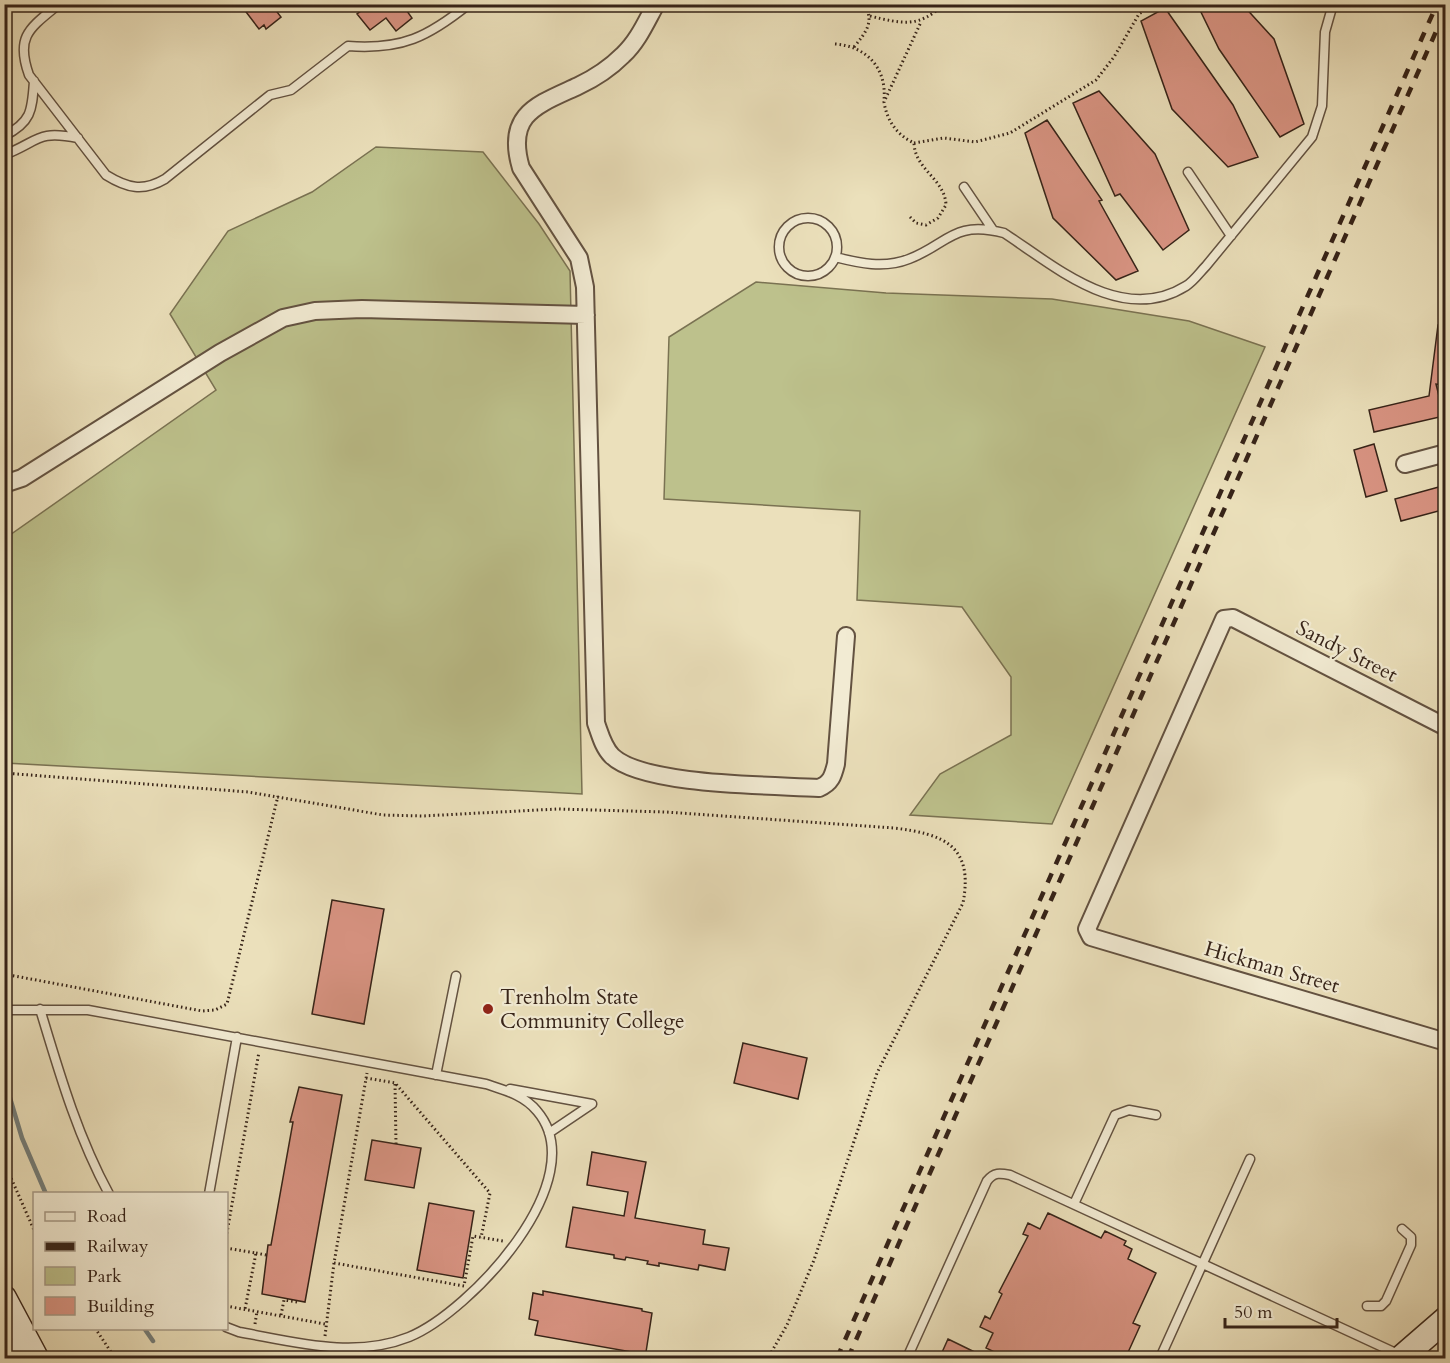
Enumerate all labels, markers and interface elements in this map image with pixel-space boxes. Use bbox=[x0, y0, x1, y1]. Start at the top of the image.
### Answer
street label: Sandy Street bbox=[1291, 614, 1403, 689]
street label: Hickman Street bbox=[1201, 934, 1343, 1001]
place label: Trenholm State Community College bbox=[500, 983, 685, 1036]
marker: Trenholm State Community College bbox=[481, 1002, 495, 1016]
legend bbox=[33, 1192, 228, 1330]
text: Road bbox=[87, 1204, 127, 1229]
text: Railway bbox=[87, 1234, 149, 1259]
text: Park bbox=[87, 1264, 122, 1289]
scale bar bbox=[1225, 1291, 1338, 1329]
text: Building bbox=[87, 1294, 155, 1319]
text: 50 m bbox=[1234, 1300, 1273, 1325]

